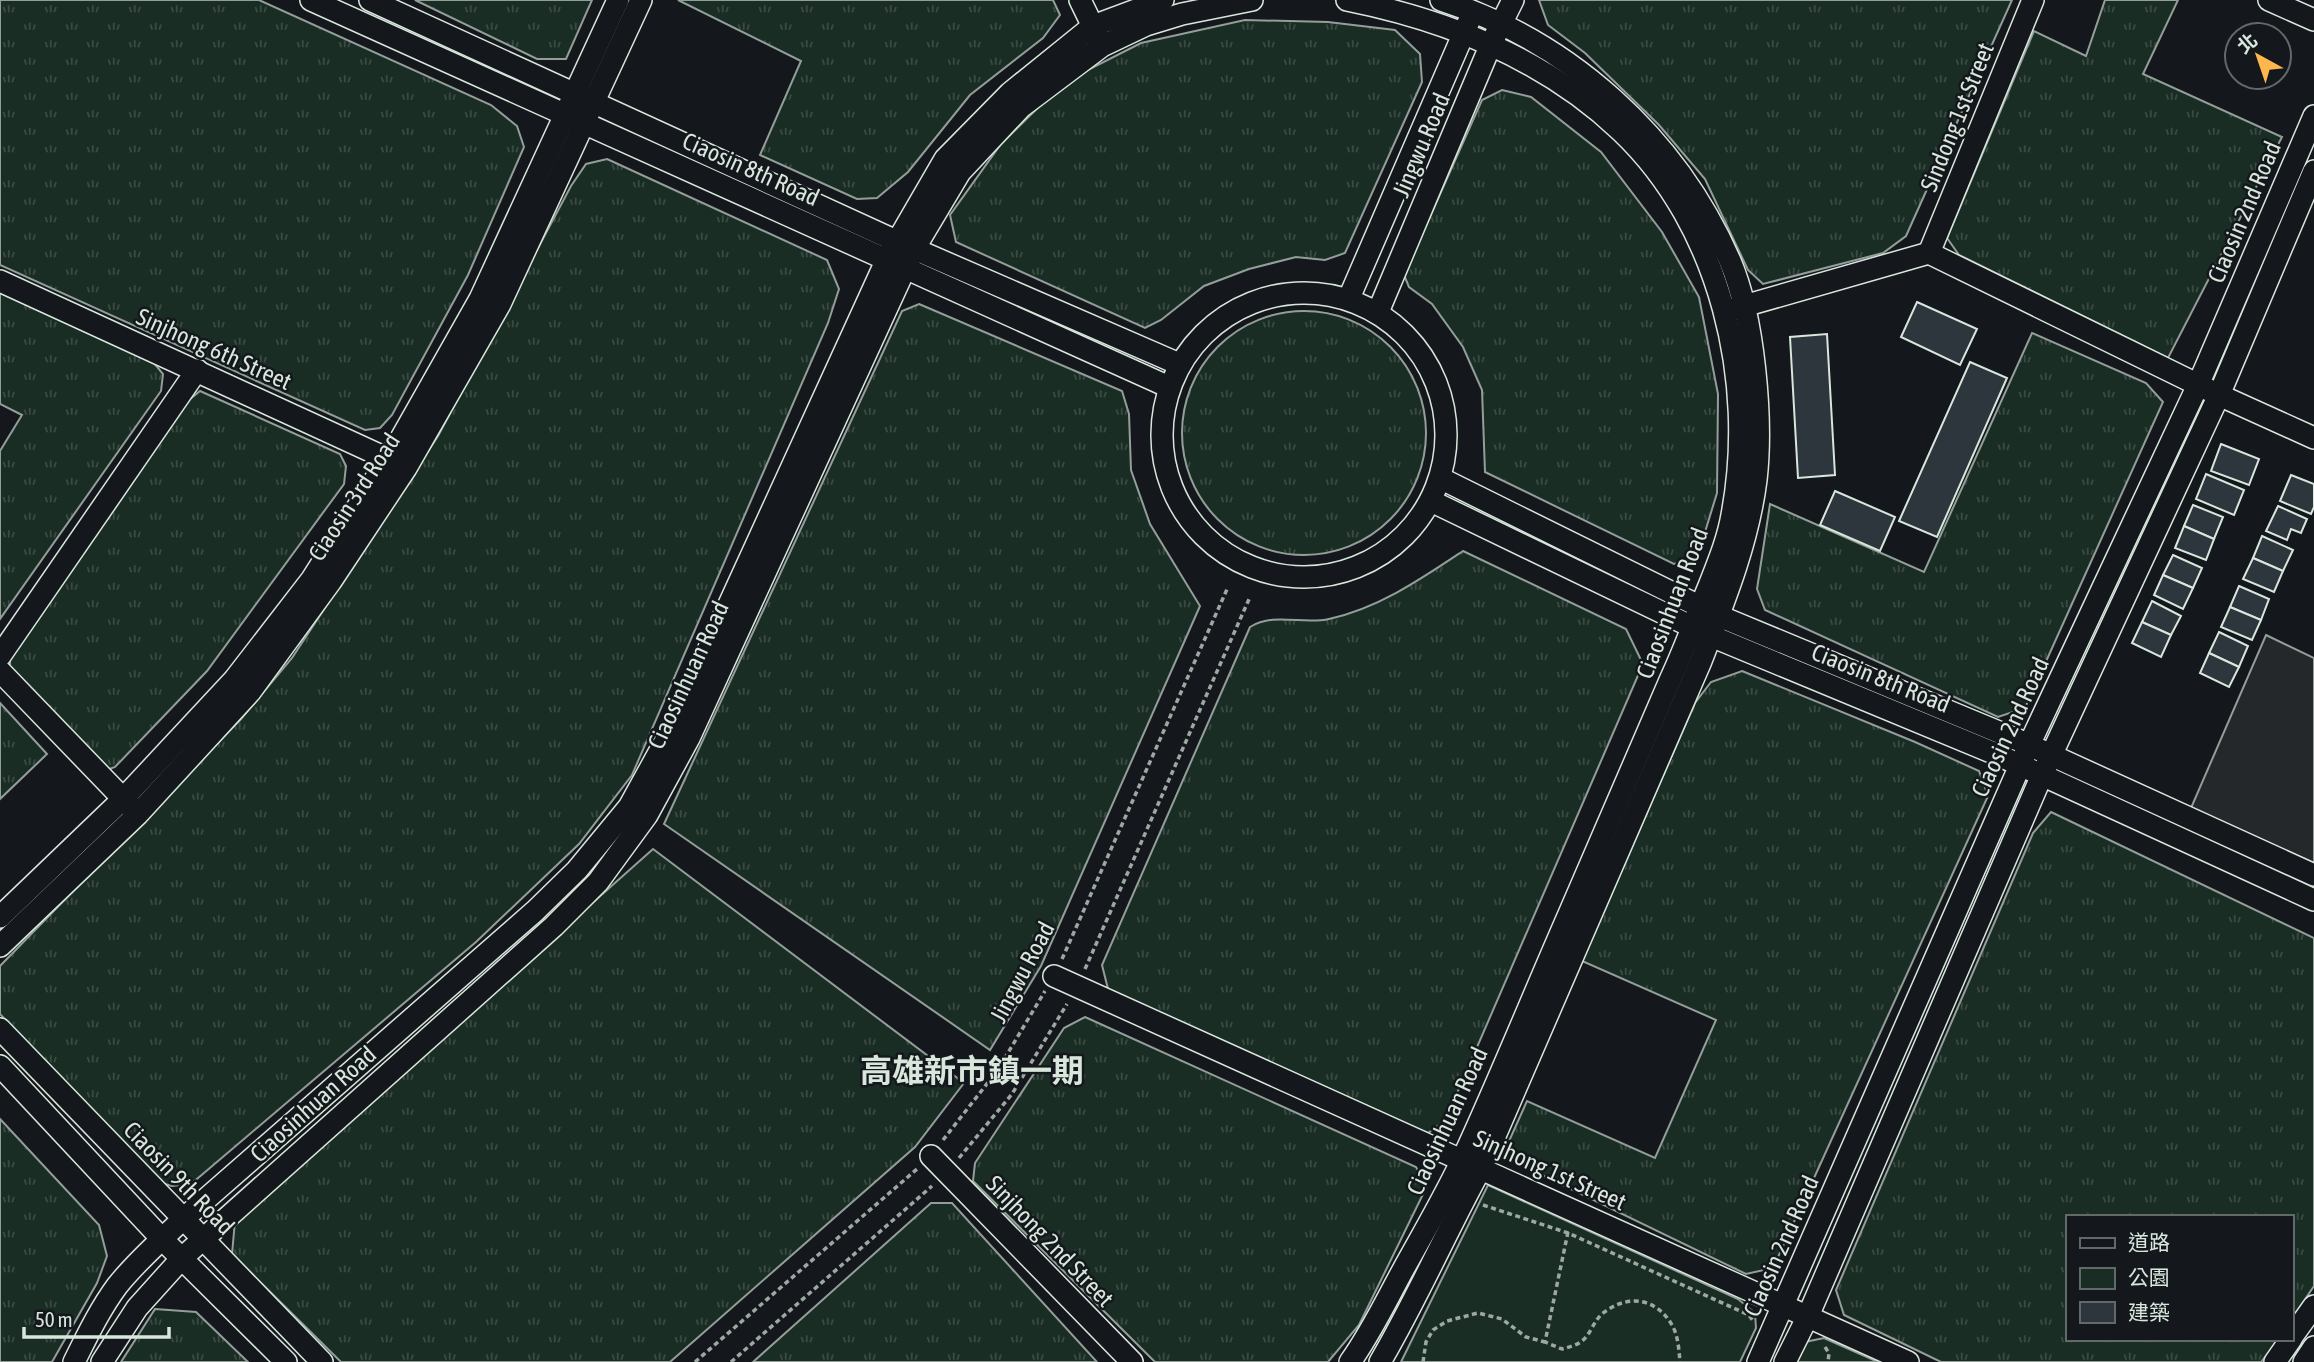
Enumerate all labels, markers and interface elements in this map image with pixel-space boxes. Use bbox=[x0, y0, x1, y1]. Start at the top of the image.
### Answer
north arrow bbox=[2223, 21, 2293, 91]
text: 北 bbox=[2233, 28, 2261, 58]
street label: Sindong 1st Street bbox=[1915, 39, 1999, 195]
street label: Jingwu Road bbox=[1387, 89, 1455, 201]
street label: Ciaosin 8th Road bbox=[679, 127, 823, 211]
street label: Ciaosin 2nd Road bbox=[2202, 137, 2286, 287]
street label: Sinjhong 6th Street bbox=[132, 303, 296, 395]
street label: Ciaosin 3rd Road bbox=[303, 428, 405, 566]
street label: Ciaosinhuan Road bbox=[1631, 524, 1713, 682]
street label: Ciaosinhuan Road bbox=[642, 597, 734, 753]
street label: Ciaosin 8th Road bbox=[1808, 638, 1954, 718]
street label: Ciaosin 2nd Road bbox=[1966, 653, 2054, 801]
street label: Jingwu Road bbox=[984, 917, 1060, 1027]
street label: Ciaosinhuan Road bbox=[245, 1041, 381, 1167]
street label: Ciaosinhuan Road bbox=[1401, 1043, 1493, 1199]
district label: 高雄新市鎮一期 bbox=[860, 1052, 1084, 1089]
street label: Ciaosin 9th Road bbox=[118, 1116, 240, 1240]
street label: Sinjhong 1st Street bbox=[1470, 1124, 1630, 1216]
street label: Sinjhong 2nd Street bbox=[981, 1170, 1119, 1312]
street label: Ciaosin 2nd Road bbox=[1738, 1171, 1824, 1321]
legend bbox=[2066, 1215, 2293, 1341]
text: 道路 bbox=[2128, 1230, 2170, 1254]
text: 公園 bbox=[2128, 1265, 2170, 1289]
scale bar bbox=[24, 1296, 170, 1340]
text: 建築 bbox=[2128, 1300, 2170, 1324]
text: 50 m bbox=[35, 1307, 73, 1331]

